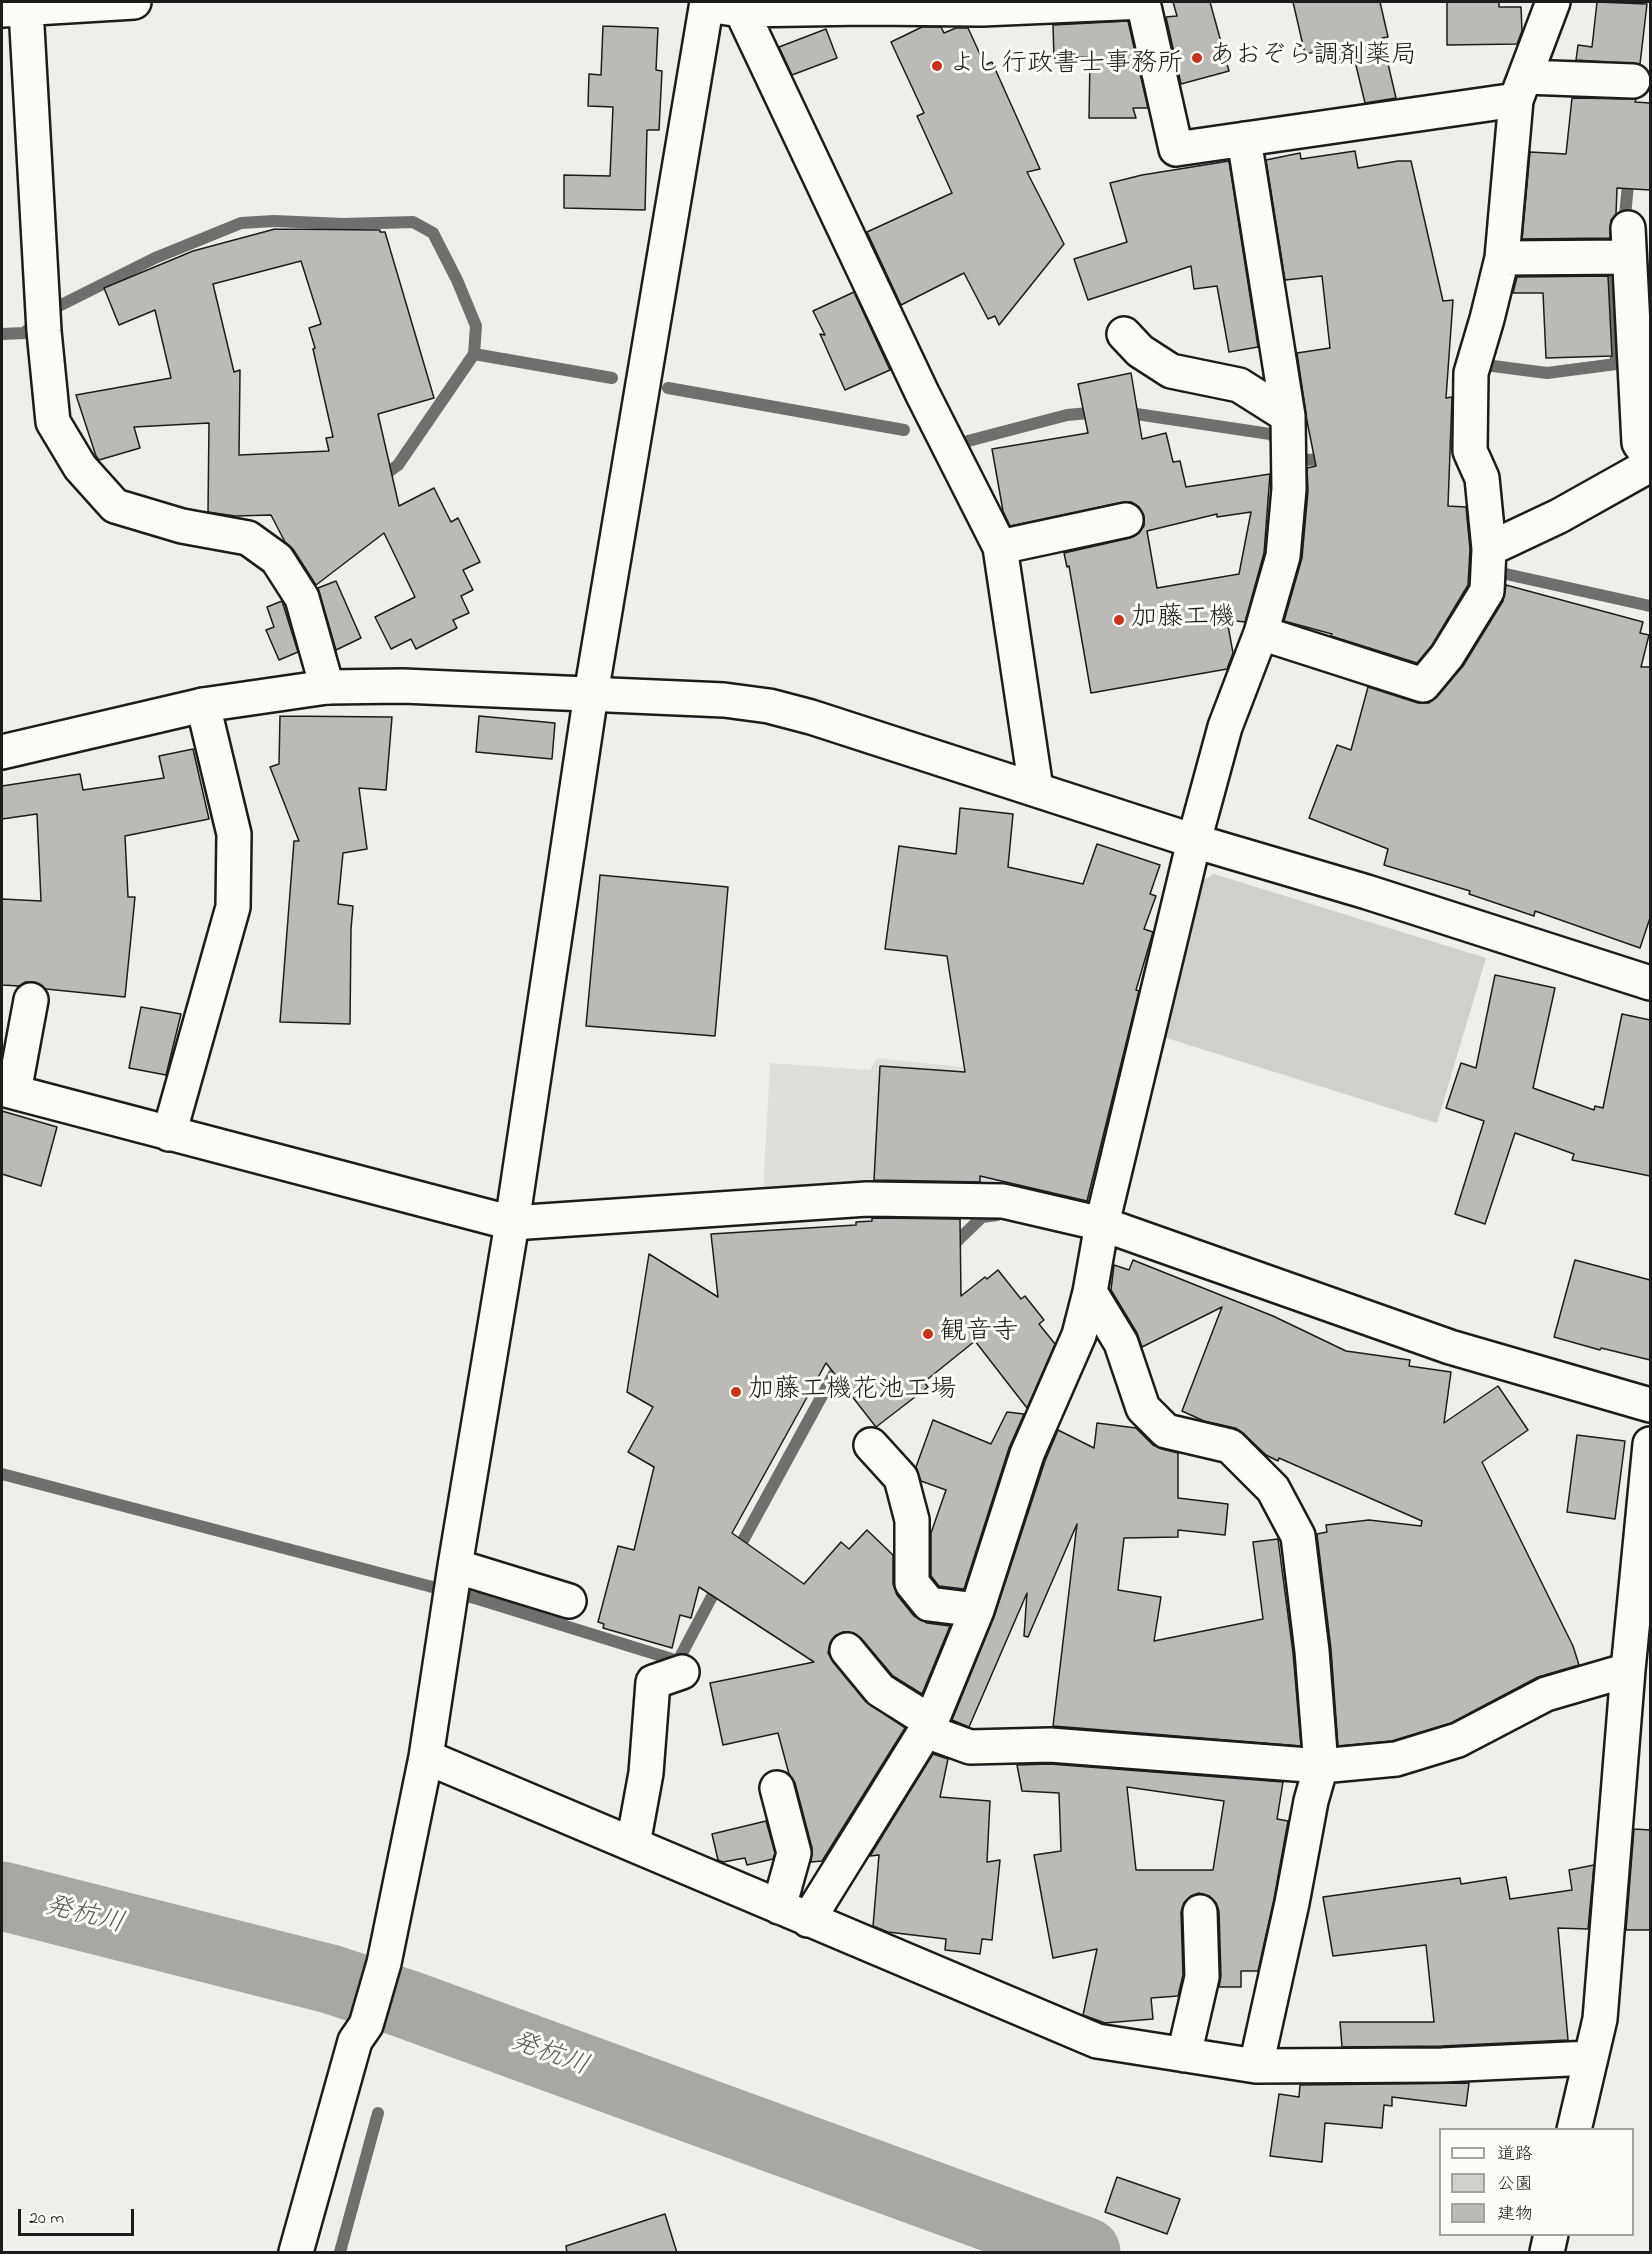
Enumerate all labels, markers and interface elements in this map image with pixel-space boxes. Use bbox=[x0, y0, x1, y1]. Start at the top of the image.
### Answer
place label: あおぞら調剤薬局 bbox=[1209, 42, 1417, 74]
place label: よし行政書士事務所 bbox=[949, 50, 1183, 82]
marker: あおぞら調剤薬局 bbox=[1190, 51, 1204, 65]
marker: よし行政書士事務所 bbox=[930, 59, 944, 73]
place label: 加藤工機 bbox=[1131, 604, 1235, 636]
marker: 加藤工機 bbox=[1112, 613, 1126, 627]
place label: 観音寺 bbox=[940, 1318, 1018, 1350]
marker: 観音寺 bbox=[921, 1327, 935, 1341]
place label: 加藤工機花池工場 bbox=[748, 1376, 956, 1408]
marker: 加藤工機花池工場 bbox=[729, 1385, 743, 1399]
water label: 発杭川 bbox=[41, 1891, 127, 1943]
water label: 発杭川 bbox=[505, 2027, 593, 2085]
legend bbox=[1439, 2128, 1634, 2236]
text: 道路 bbox=[1497, 2142, 1533, 2168]
text: 公園 bbox=[1497, 2172, 1533, 2198]
scale bar bbox=[21, 2197, 136, 2235]
text: 建物 bbox=[1497, 2202, 1533, 2228]
text: 20 m bbox=[29, 2206, 64, 2232]

